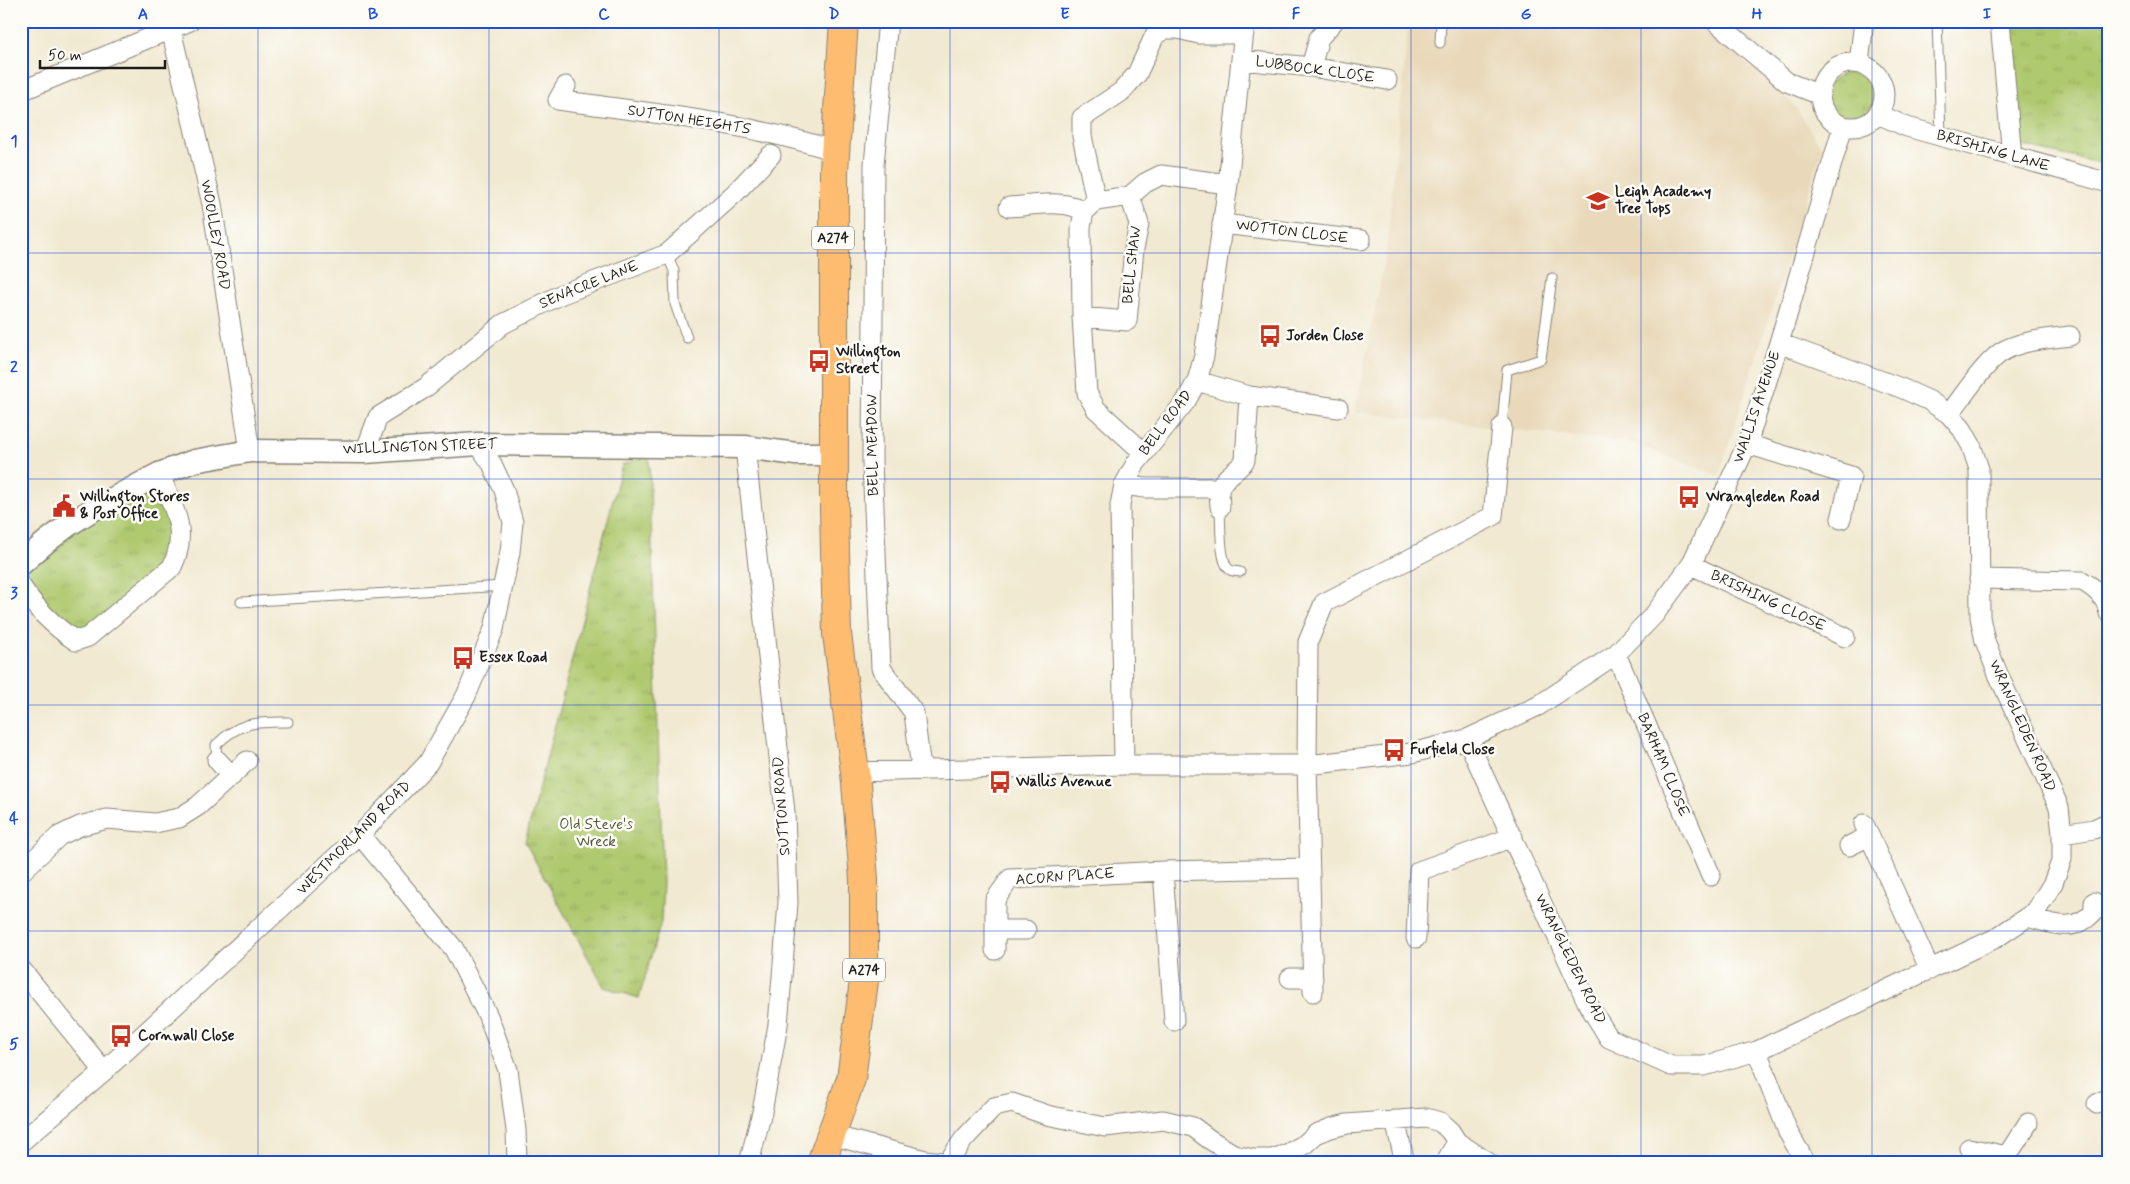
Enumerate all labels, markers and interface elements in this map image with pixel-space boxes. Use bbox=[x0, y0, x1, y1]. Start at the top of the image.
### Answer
text: A bbox=[138, 4, 148, 25]
text: B bbox=[368, 4, 378, 25]
text: C bbox=[598, 4, 610, 25]
text: D bbox=[828, 4, 840, 25]
text: E bbox=[1060, 4, 1070, 25]
text: F bbox=[1292, 4, 1301, 25]
text: G bbox=[1521, 4, 1532, 25]
text: H bbox=[1752, 4, 1763, 25]
text: I bbox=[1983, 4, 1992, 25]
scale bar bbox=[40, 38, 165, 70]
text: 50 m bbox=[48, 46, 82, 66]
street label: LUBBOCK CLOSE bbox=[1254, 52, 1376, 88]
street label: SUTTON HEIGHTS bbox=[626, 100, 753, 140]
street label: BRISHING LANE bbox=[1934, 125, 2052, 177]
text: 1 bbox=[10, 131, 18, 152]
street label: WOOLLEY ROAD bbox=[195, 178, 235, 292]
place label: Leigh Academy Tree Tops bbox=[1615, 182, 1711, 219]
school or university icon: Leigh Academy Tree Tops bbox=[1585, 188, 1611, 214]
street label: WOTTON CLOSE bbox=[1235, 215, 1350, 249]
street label: BELL SHAW bbox=[1118, 225, 1146, 305]
road number: A274 bbox=[812, 227, 854, 250]
street label: SENACRE LANE bbox=[536, 256, 642, 314]
bus stop icon: Jorden Close bbox=[1257, 323, 1283, 349]
place label: Jorden Close bbox=[1286, 326, 1364, 346]
place label: Willington Street bbox=[835, 342, 901, 379]
bus stop icon: Willington Street bbox=[806, 348, 832, 374]
street label: WALLIS AVENUE bbox=[1728, 348, 1786, 466]
text: 2 bbox=[10, 357, 18, 378]
street label: BELL ROAD bbox=[1135, 386, 1197, 460]
street label: BELL MEADOW bbox=[862, 393, 884, 496]
street label: WILLINGTON STREET bbox=[342, 434, 498, 460]
bus stop icon: Wrangleden Road bbox=[1676, 484, 1702, 510]
place label: Willington Stores & Post Office bbox=[79, 487, 190, 524]
place label: Wrangleden Road bbox=[1705, 487, 1820, 508]
public building icon: Willington Stores & Post Office bbox=[51, 493, 77, 519]
street label: BRISHING CLOSE bbox=[1707, 566, 1829, 637]
text: 3 bbox=[10, 583, 18, 604]
bus stop icon: Essex Road bbox=[450, 645, 476, 671]
place label: Essex Road bbox=[479, 648, 548, 668]
street label: WRANGLEDEN ROAD bbox=[1984, 657, 2060, 795]
street label: BARHAM CLOSE bbox=[1632, 710, 1694, 820]
bus stop icon: Furfield Close bbox=[1381, 737, 1407, 763]
place label: Furfield Close bbox=[1410, 739, 1495, 760]
street label: SUTTON ROAD bbox=[769, 756, 795, 856]
bus stop icon: Wallis Avenue bbox=[987, 769, 1013, 795]
place label: Wallis Avenue bbox=[1015, 772, 1112, 792]
street label: WESTMORLAND ROAD bbox=[293, 777, 415, 899]
text: 4 bbox=[9, 808, 19, 829]
park label: Old Steve's Wreck bbox=[559, 815, 633, 852]
street label: ACORN PLACE bbox=[1015, 864, 1116, 890]
street label: WRANGLEDEN ROAD bbox=[1530, 891, 1610, 1027]
road number: A274 bbox=[843, 958, 885, 982]
bus stop icon: Cornwall Close bbox=[108, 1023, 134, 1049]
place label: Cornwall Close bbox=[138, 1026, 235, 1046]
text: 5 bbox=[9, 1034, 19, 1055]

